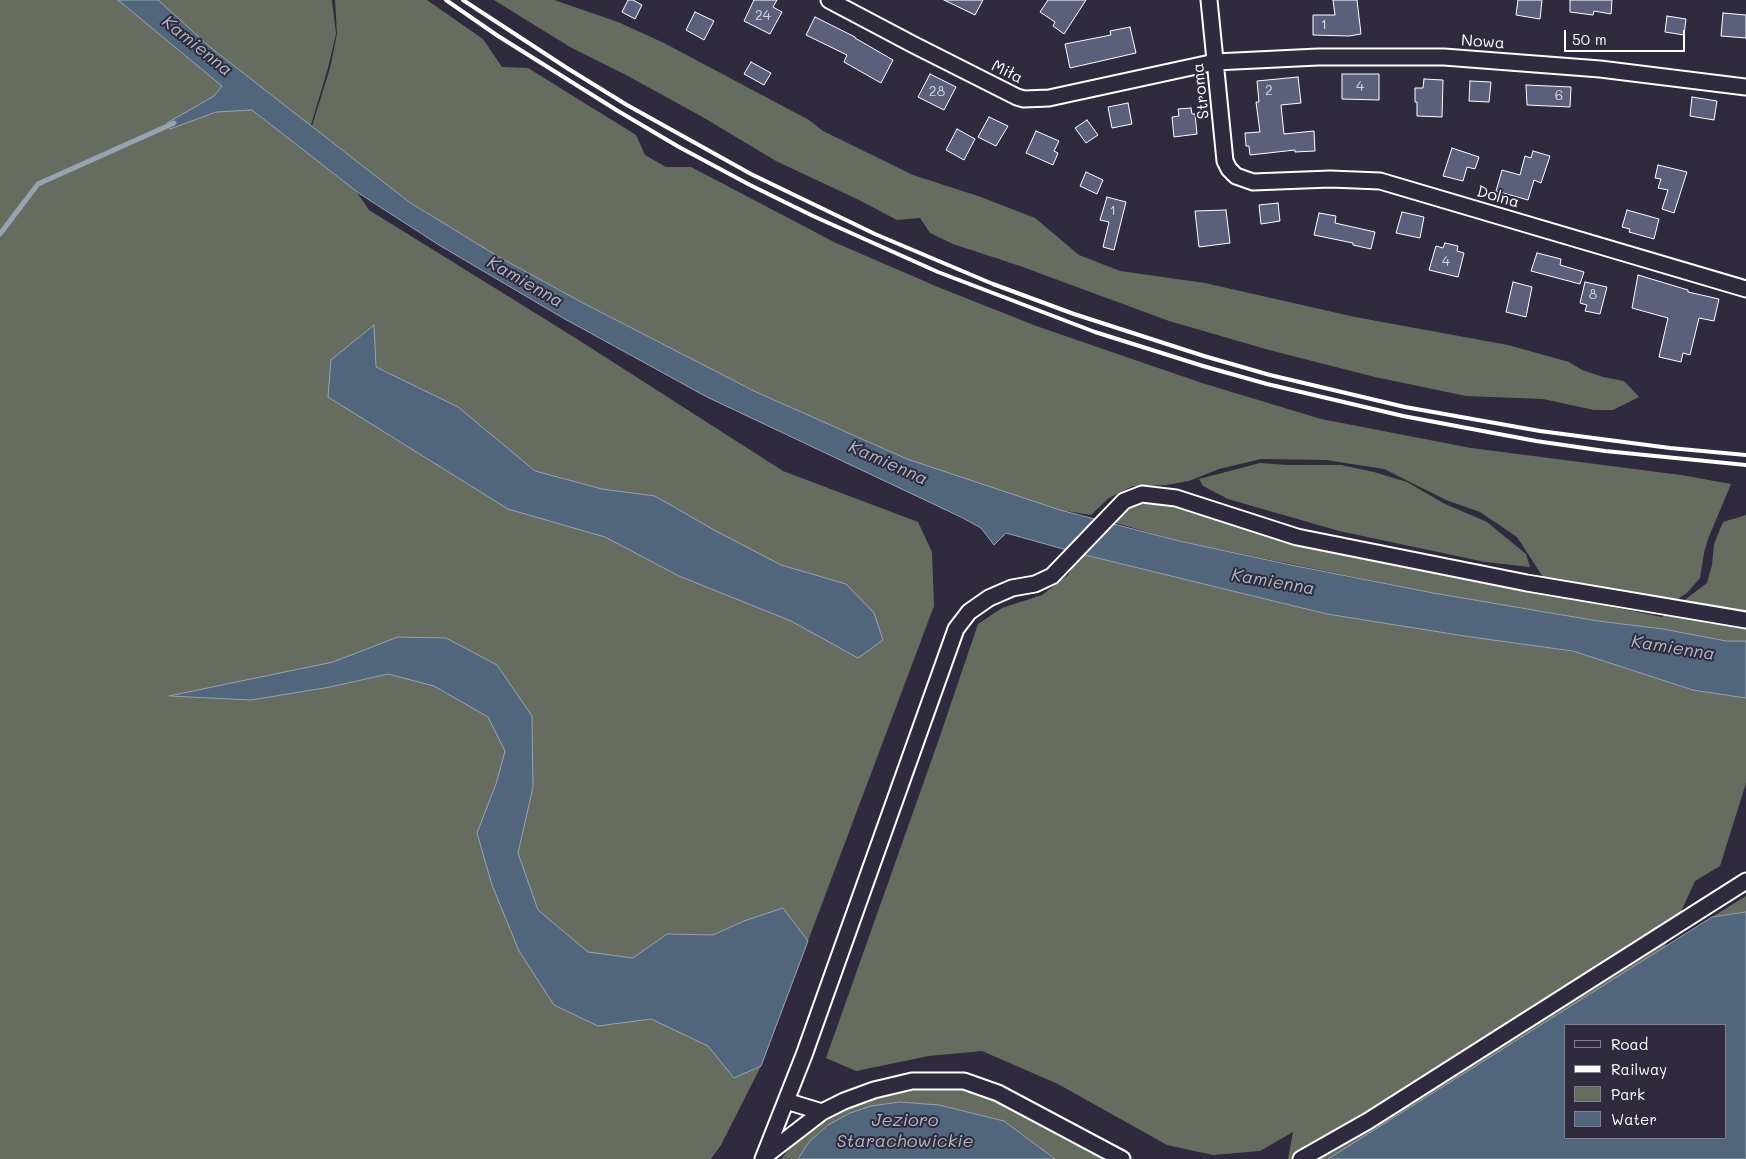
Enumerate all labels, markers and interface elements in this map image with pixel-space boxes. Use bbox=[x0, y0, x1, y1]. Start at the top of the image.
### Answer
house number: 24 bbox=[755, 8, 771, 24]
water label: Kamienna bbox=[157, 11, 237, 81]
house number: 1 bbox=[1321, 17, 1327, 33]
scale bar bbox=[1566, 20, 1687, 52]
text: 50 m bbox=[1572, 29, 1607, 49]
street label: Nowa bbox=[1461, 31, 1505, 53]
street label: Miła bbox=[988, 56, 1026, 88]
street label: Stroma bbox=[1189, 62, 1213, 120]
house number: 4 bbox=[1356, 79, 1364, 95]
house number: 2 bbox=[1265, 83, 1273, 99]
house number: 28 bbox=[929, 84, 945, 100]
house number: 6 bbox=[1555, 88, 1563, 104]
street label: Dolna bbox=[1475, 182, 1521, 212]
house number: 1 bbox=[1110, 203, 1116, 219]
water label: Kamienna bbox=[483, 252, 567, 312]
house number: 4 bbox=[1442, 254, 1450, 270]
house number: 8 bbox=[1589, 287, 1597, 303]
water label: Kamienna bbox=[845, 436, 931, 490]
water label: Kamienna bbox=[1230, 564, 1316, 600]
water label: Kamienna bbox=[1630, 631, 1716, 665]
legend bbox=[1564, 1024, 1726, 1139]
text: Road bbox=[1611, 1034, 1648, 1054]
text: Railway bbox=[1611, 1059, 1667, 1079]
text: Park bbox=[1611, 1084, 1645, 1104]
water label: Jezioro Starachowickie bbox=[836, 1109, 974, 1152]
text: Water bbox=[1611, 1109, 1657, 1129]

